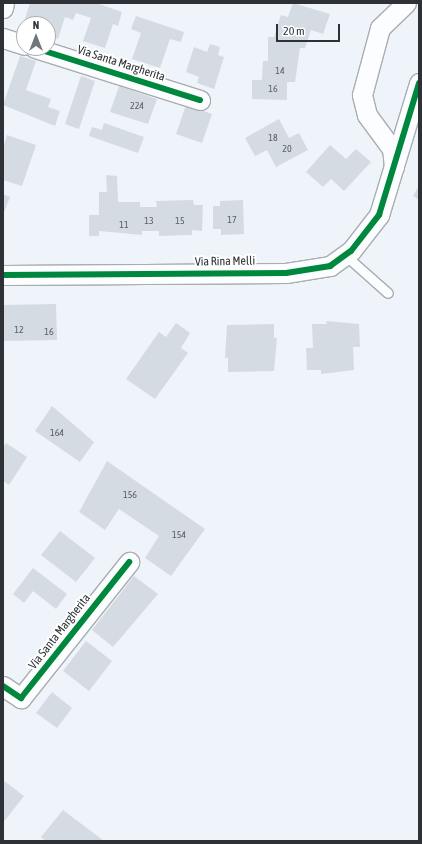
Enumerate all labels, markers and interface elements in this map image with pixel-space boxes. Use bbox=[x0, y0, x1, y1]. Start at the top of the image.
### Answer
north arrow bbox=[16, 16, 56, 56]
scale bar bbox=[278, 16, 342, 42]
text: N bbox=[33, 19, 39, 31]
text: 20 m bbox=[283, 24, 305, 38]
street label: Via Santa Margherita bbox=[75, 43, 167, 85]
house number: 14 bbox=[275, 65, 285, 77]
house number: 16 bbox=[268, 83, 278, 95]
house number: 224 bbox=[130, 100, 144, 112]
house number: 18 bbox=[268, 132, 278, 144]
house number: 20 bbox=[282, 143, 292, 155]
house number: 17 bbox=[227, 214, 237, 226]
house number: 13 bbox=[144, 215, 154, 227]
house number: 15 bbox=[175, 215, 185, 227]
house number: 11 bbox=[119, 219, 129, 231]
street label: Via Rina Melli bbox=[195, 254, 255, 270]
house number: 12 bbox=[14, 324, 24, 336]
house number: 16 bbox=[44, 326, 54, 338]
house number: 164 bbox=[50, 427, 64, 439]
house number: 156 bbox=[123, 489, 137, 501]
house number: 154 bbox=[172, 529, 186, 541]
street label: Via Santa Margherita bbox=[26, 591, 94, 673]

